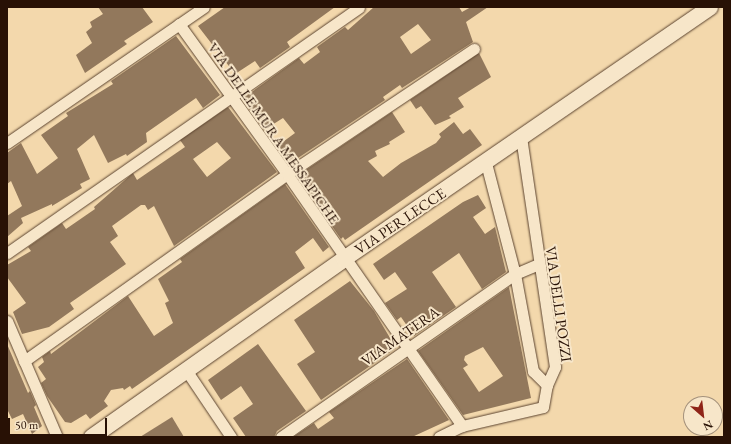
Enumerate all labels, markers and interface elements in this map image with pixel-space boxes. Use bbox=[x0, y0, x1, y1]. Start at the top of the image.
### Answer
street label: VIA DELLE MURA MESSAPICHE bbox=[204, 39, 344, 227]
street label: VIA PER LECCE bbox=[351, 184, 449, 258]
street label: VIA DELLI POZZI bbox=[542, 245, 576, 363]
street label: VIA MATERA bbox=[357, 302, 443, 370]
north arrow bbox=[683, 396, 723, 436]
scale bar bbox=[10, 410, 109, 436]
text: 50 m bbox=[15, 417, 38, 433]
text: N bbox=[701, 417, 715, 434]

